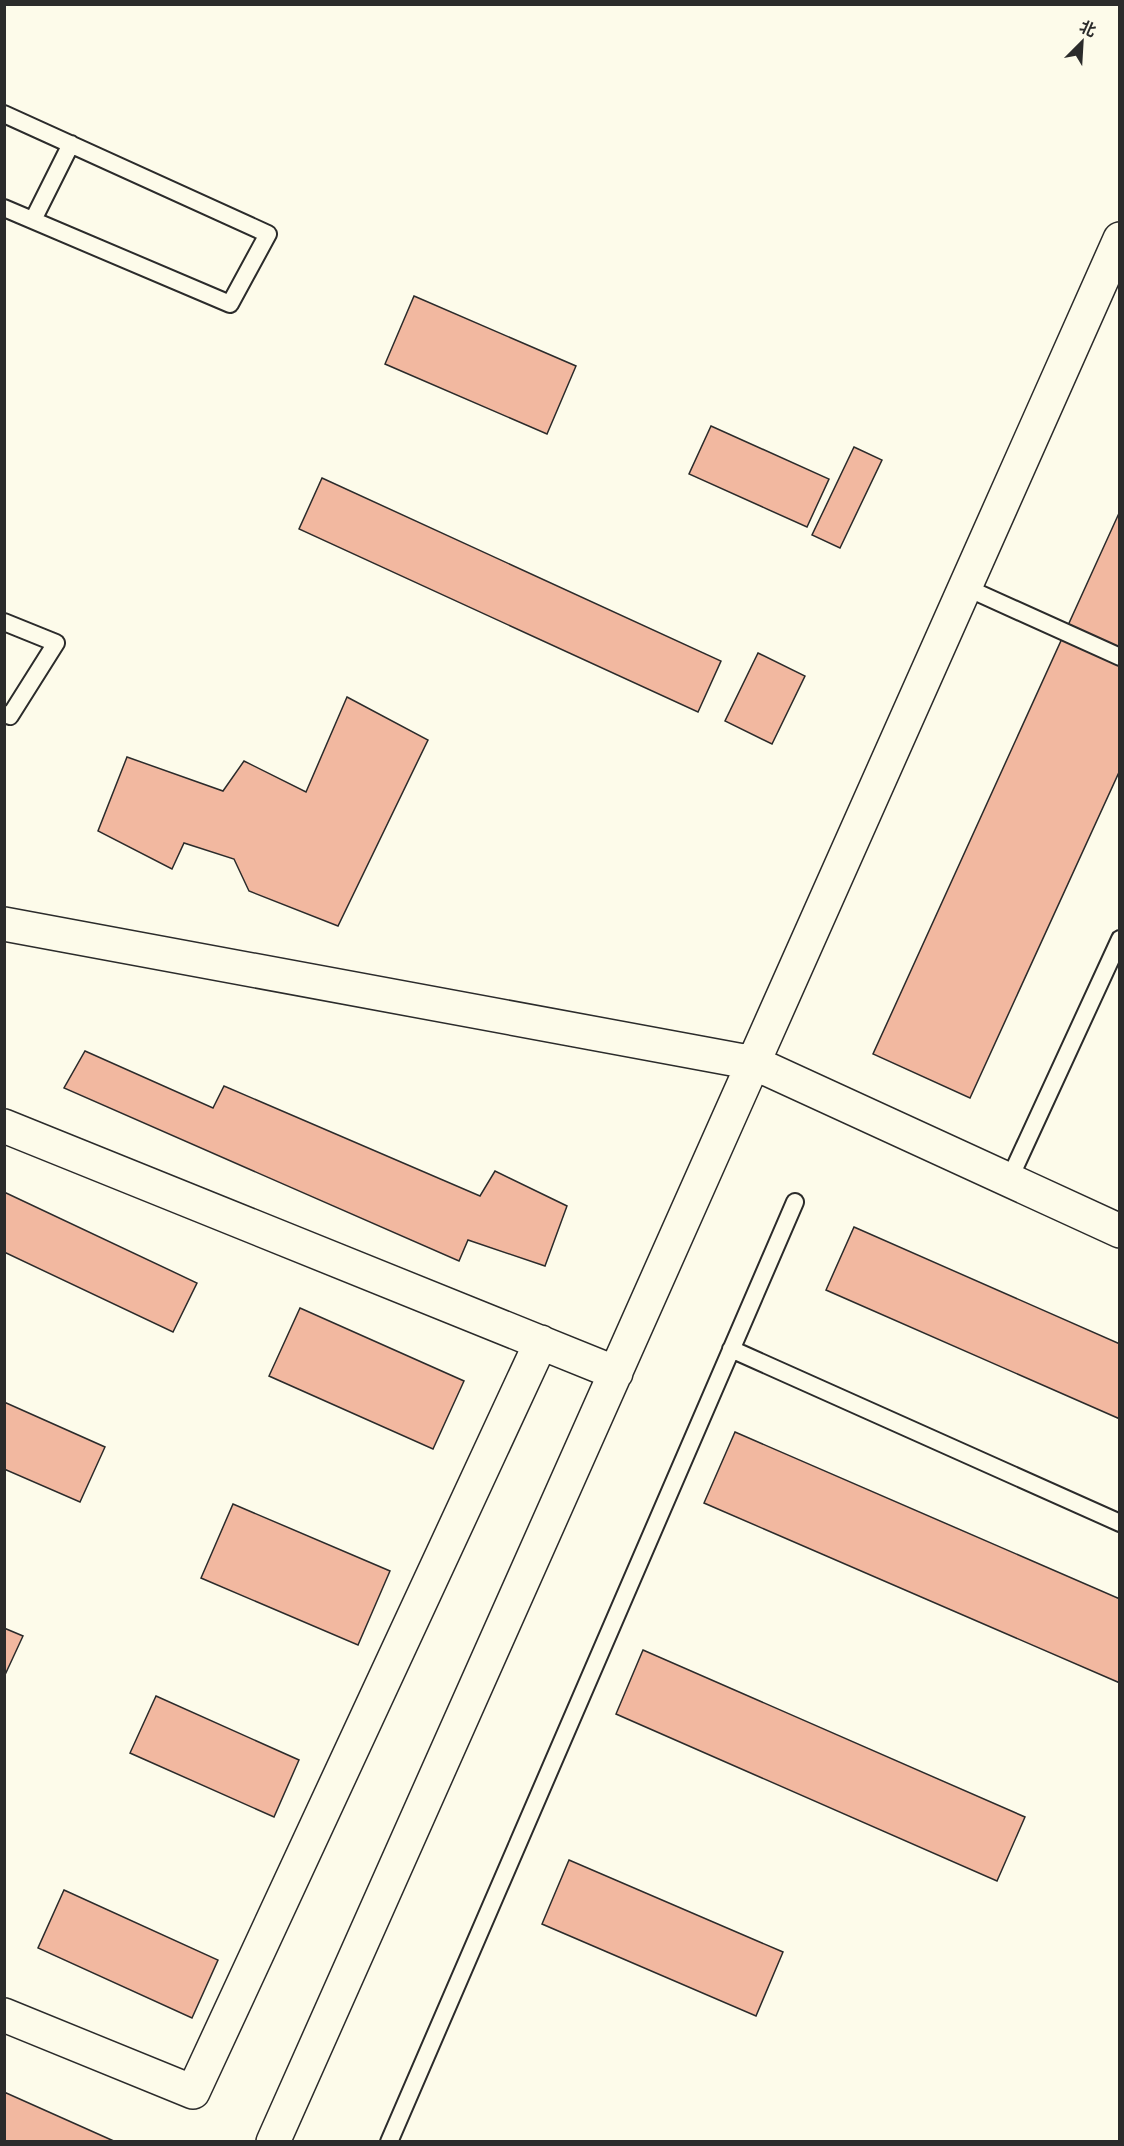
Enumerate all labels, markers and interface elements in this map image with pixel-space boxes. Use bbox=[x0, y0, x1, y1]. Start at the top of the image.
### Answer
north arrow bbox=[1052, 12, 1112, 72]
text: 北 bbox=[1077, 17, 1099, 41]

